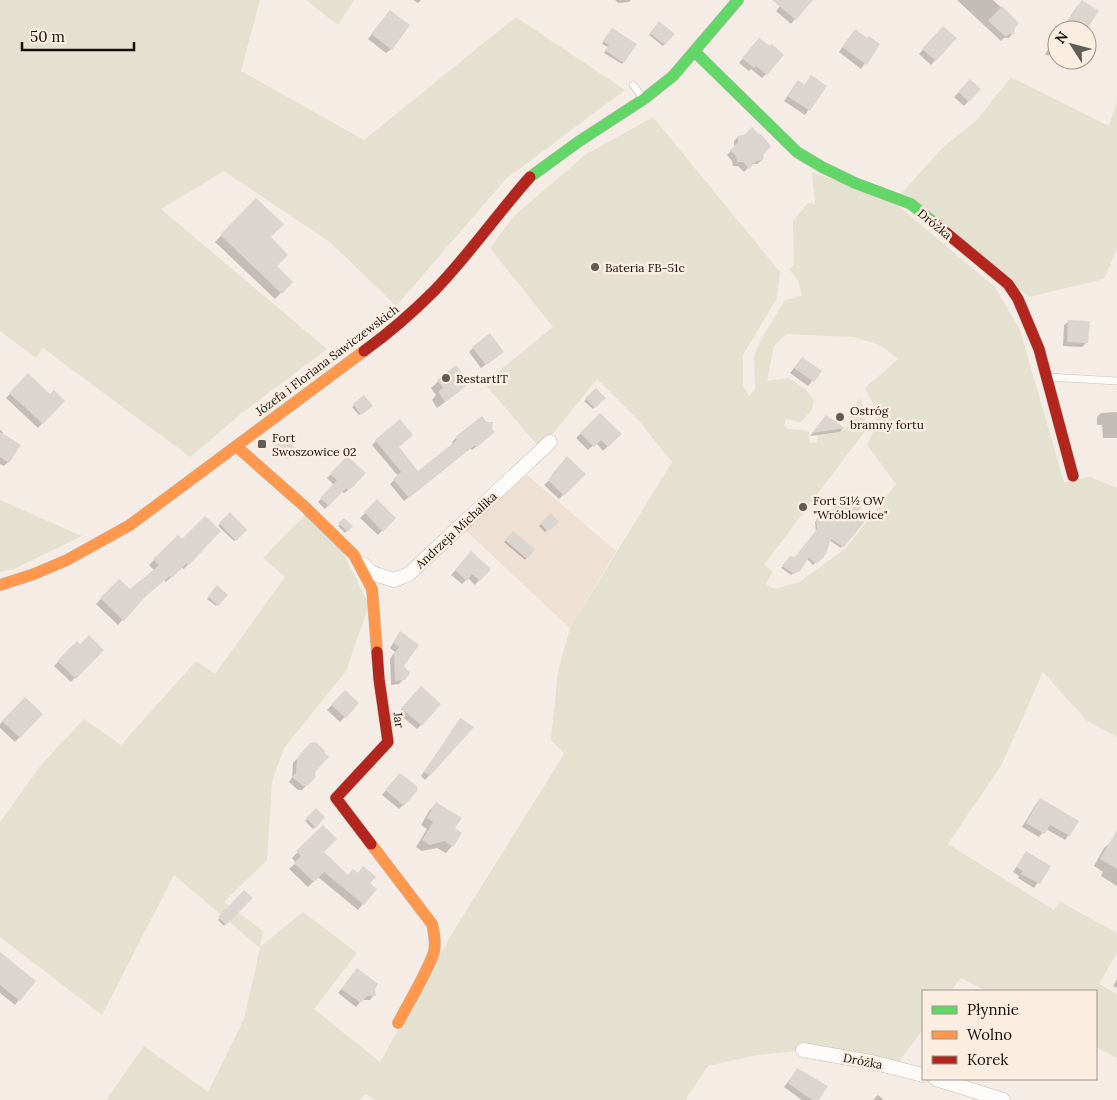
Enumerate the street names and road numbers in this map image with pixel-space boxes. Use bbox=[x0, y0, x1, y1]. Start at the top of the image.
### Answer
street label: Dróżka bbox=[915, 205, 955, 243]
street label: Józefa i Floriana Sawiczewskich bbox=[252, 301, 402, 419]
street label: Andrzeja Michalika bbox=[412, 488, 500, 572]
street label: Jar bbox=[390, 710, 408, 730]
street label: Dróżka bbox=[842, 1050, 884, 1072]

